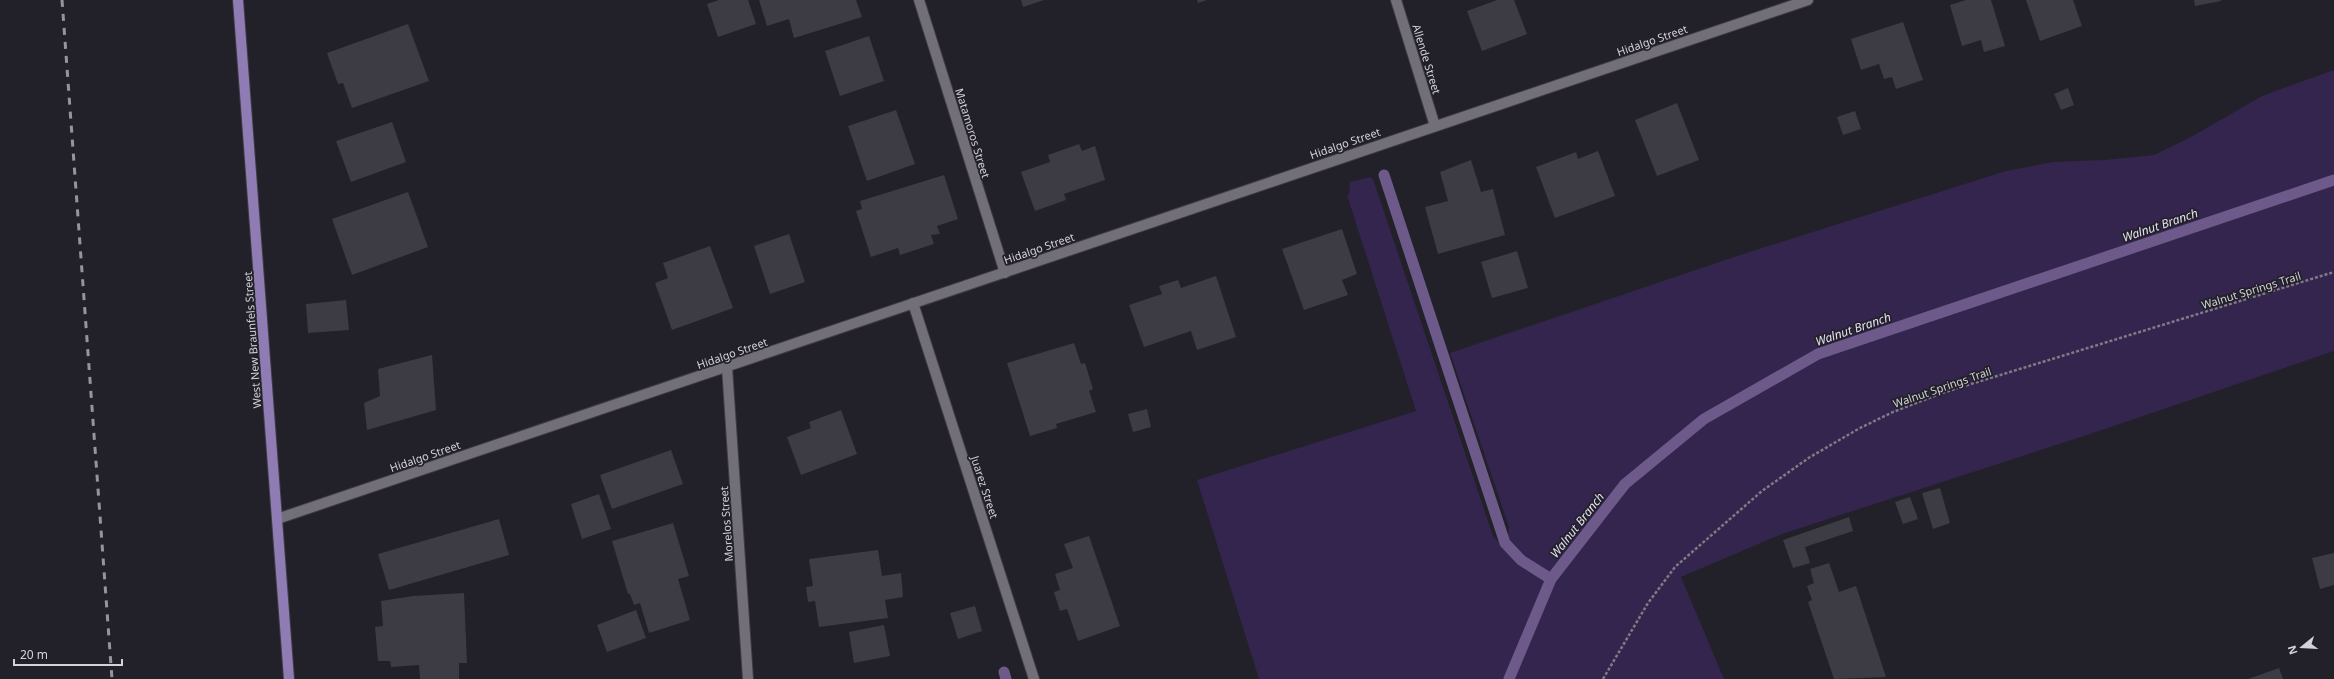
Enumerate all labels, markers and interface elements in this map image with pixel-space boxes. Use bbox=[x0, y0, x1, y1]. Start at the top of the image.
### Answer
street label: Hidalgo Street bbox=[1615, 21, 1689, 59]
street label: Allende Street bbox=[1409, 22, 1445, 96]
street label: Matamoros Street bbox=[952, 86, 994, 180]
street label: Hidalgo Street bbox=[1308, 124, 1382, 162]
water label: Walnut Branch bbox=[2120, 204, 2200, 246]
street label: Hidalgo Street bbox=[1002, 229, 1076, 267]
street label: Walnut Springs Trail bbox=[2200, 268, 2302, 312]
street label: West New Braunfels Street bbox=[240, 271, 264, 409]
water label: Walnut Branch bbox=[1813, 308, 1893, 350]
street label: Hidalgo Street bbox=[695, 334, 769, 372]
street label: Walnut Springs Trail bbox=[1891, 363, 1993, 411]
street label: Hidalgo Street bbox=[388, 437, 462, 475]
street label: Juarez Street bbox=[967, 453, 1002, 520]
street label: Morelos Street bbox=[716, 486, 736, 562]
water label: Walnut Branch bbox=[1546, 489, 1608, 561]
north arrow bbox=[2282, 627, 2322, 667]
scale bar bbox=[14, 641, 122, 667]
text: N bbox=[2283, 644, 2301, 657]
text: 20 m bbox=[20, 646, 48, 663]

